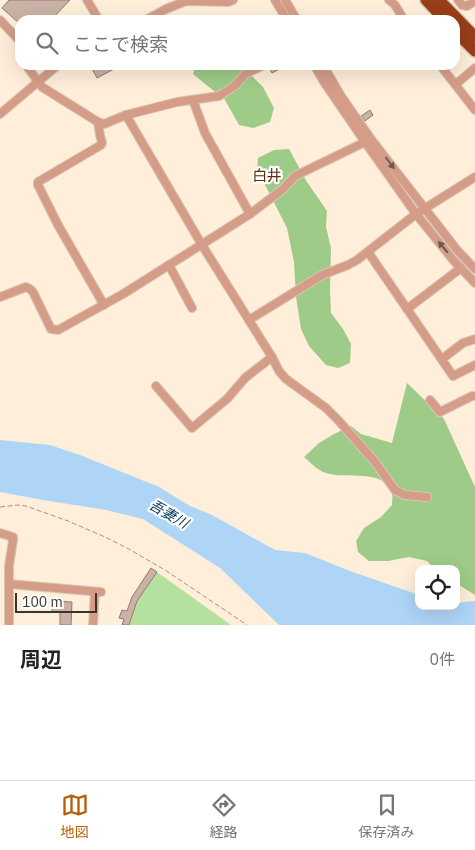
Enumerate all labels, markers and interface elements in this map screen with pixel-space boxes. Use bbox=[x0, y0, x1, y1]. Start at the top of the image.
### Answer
search box bbox=[15, 15, 460, 70]
icon: search bbox=[33, 29, 61, 57]
text: ここで検索 bbox=[73, 32, 168, 56]
one-way arrow bbox=[384, 156, 395, 169]
district label: 白井 bbox=[252, 166, 282, 185]
one-way arrow bbox=[437, 241, 448, 254]
water label: 吾妻川 bbox=[146, 496, 193, 533]
map controls bbox=[415, 565, 460, 610]
button: locate bbox=[415, 565, 460, 610]
scale bar bbox=[15, 590, 98, 613]
text: 100 m bbox=[22, 593, 63, 611]
text: 周辺 bbox=[20, 645, 62, 673]
text: 0件 bbox=[429, 649, 455, 669]
tab: 地図 bbox=[61, 791, 89, 841]
tab: 経路 bbox=[210, 791, 238, 841]
tab: 保存済み bbox=[359, 791, 415, 841]

